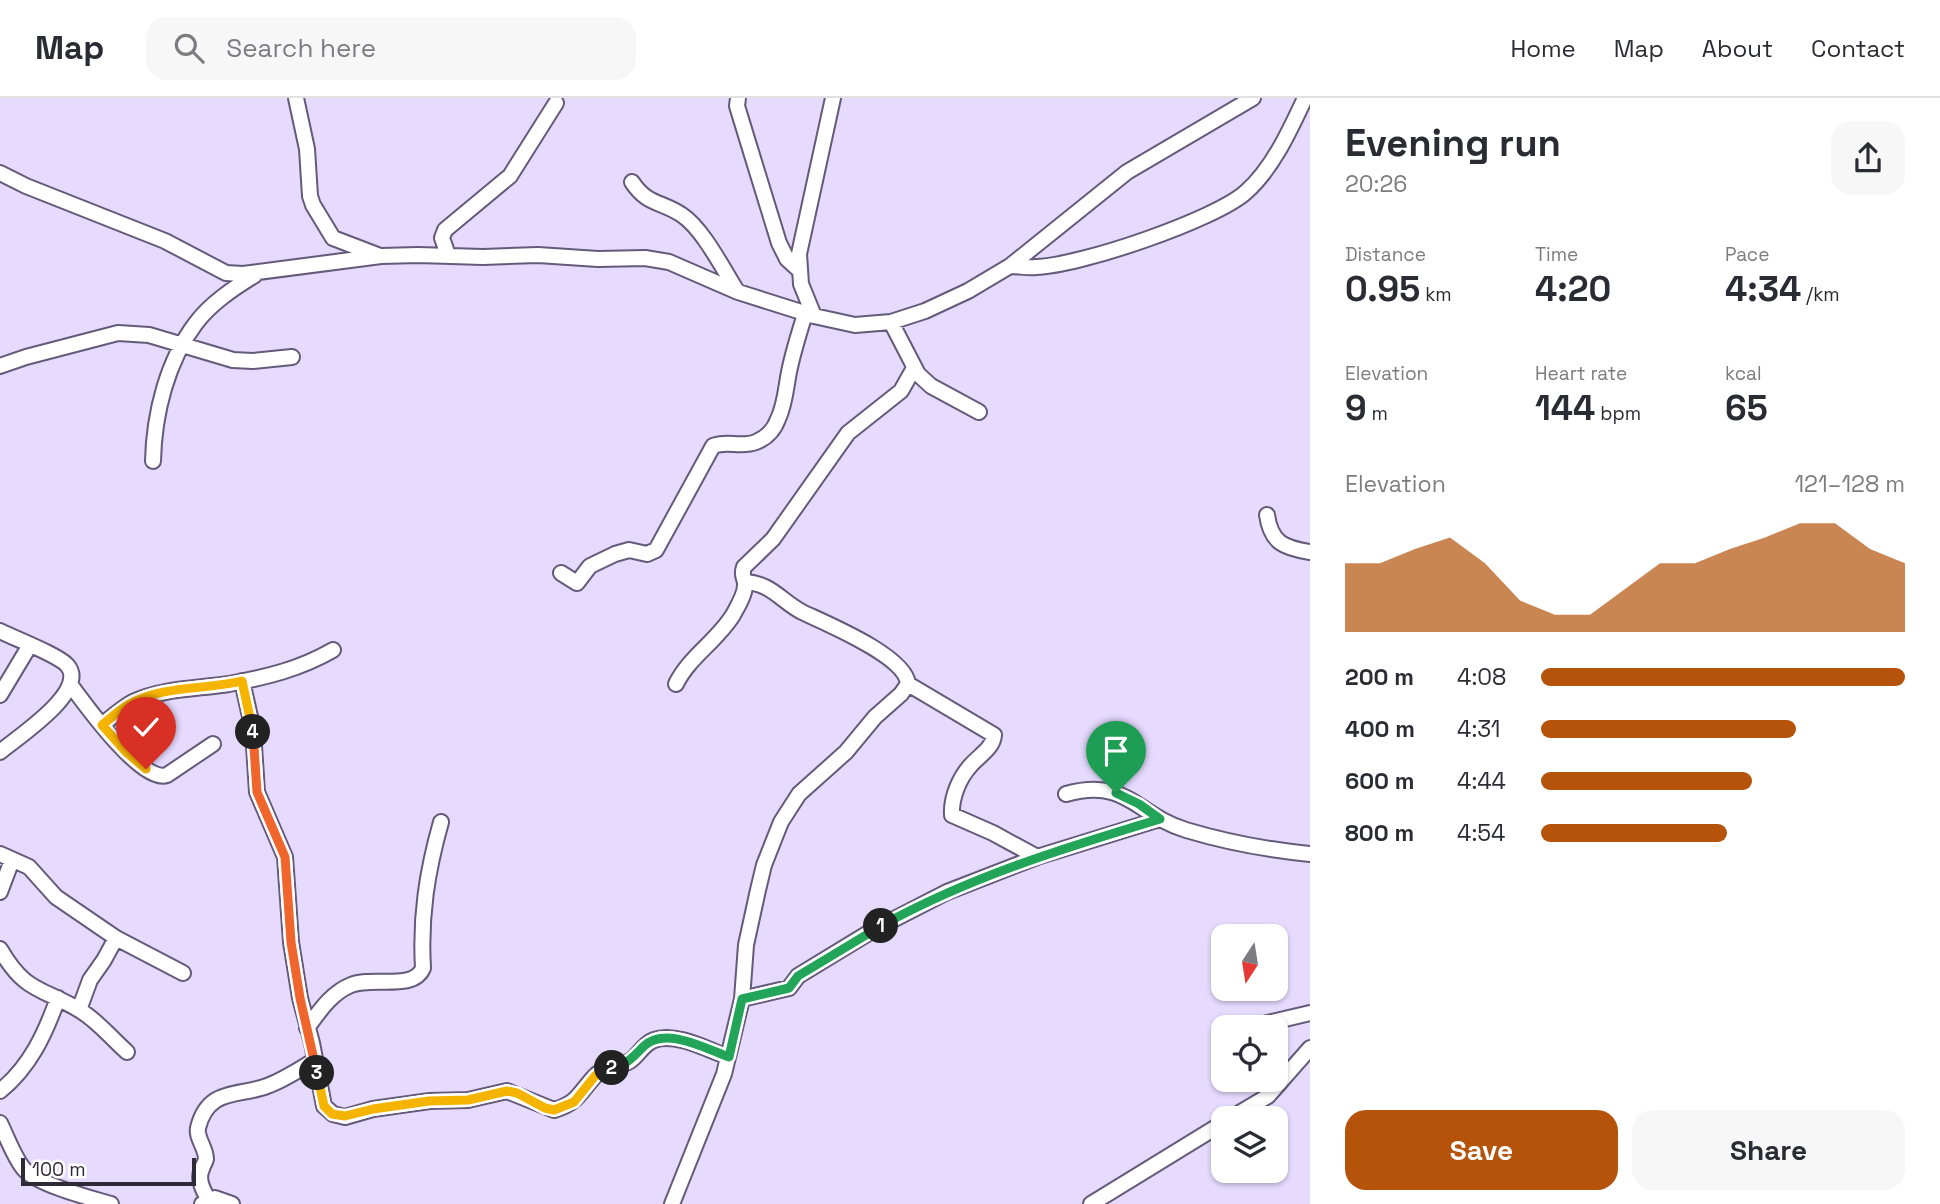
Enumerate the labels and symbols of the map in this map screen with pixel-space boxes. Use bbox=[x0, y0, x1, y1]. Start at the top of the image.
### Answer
pin bbox=[116, 697, 176, 769]
pin: 4 bbox=[236, 714, 270, 750]
pin bbox=[1086, 721, 1146, 793]
pin: 1 bbox=[864, 908, 898, 944]
north arrow bbox=[1211, 924, 1288, 1001]
pin: 2 bbox=[594, 1051, 630, 1086]
pin: 3 bbox=[300, 1056, 334, 1090]
scale bar bbox=[21, 1155, 196, 1187]

